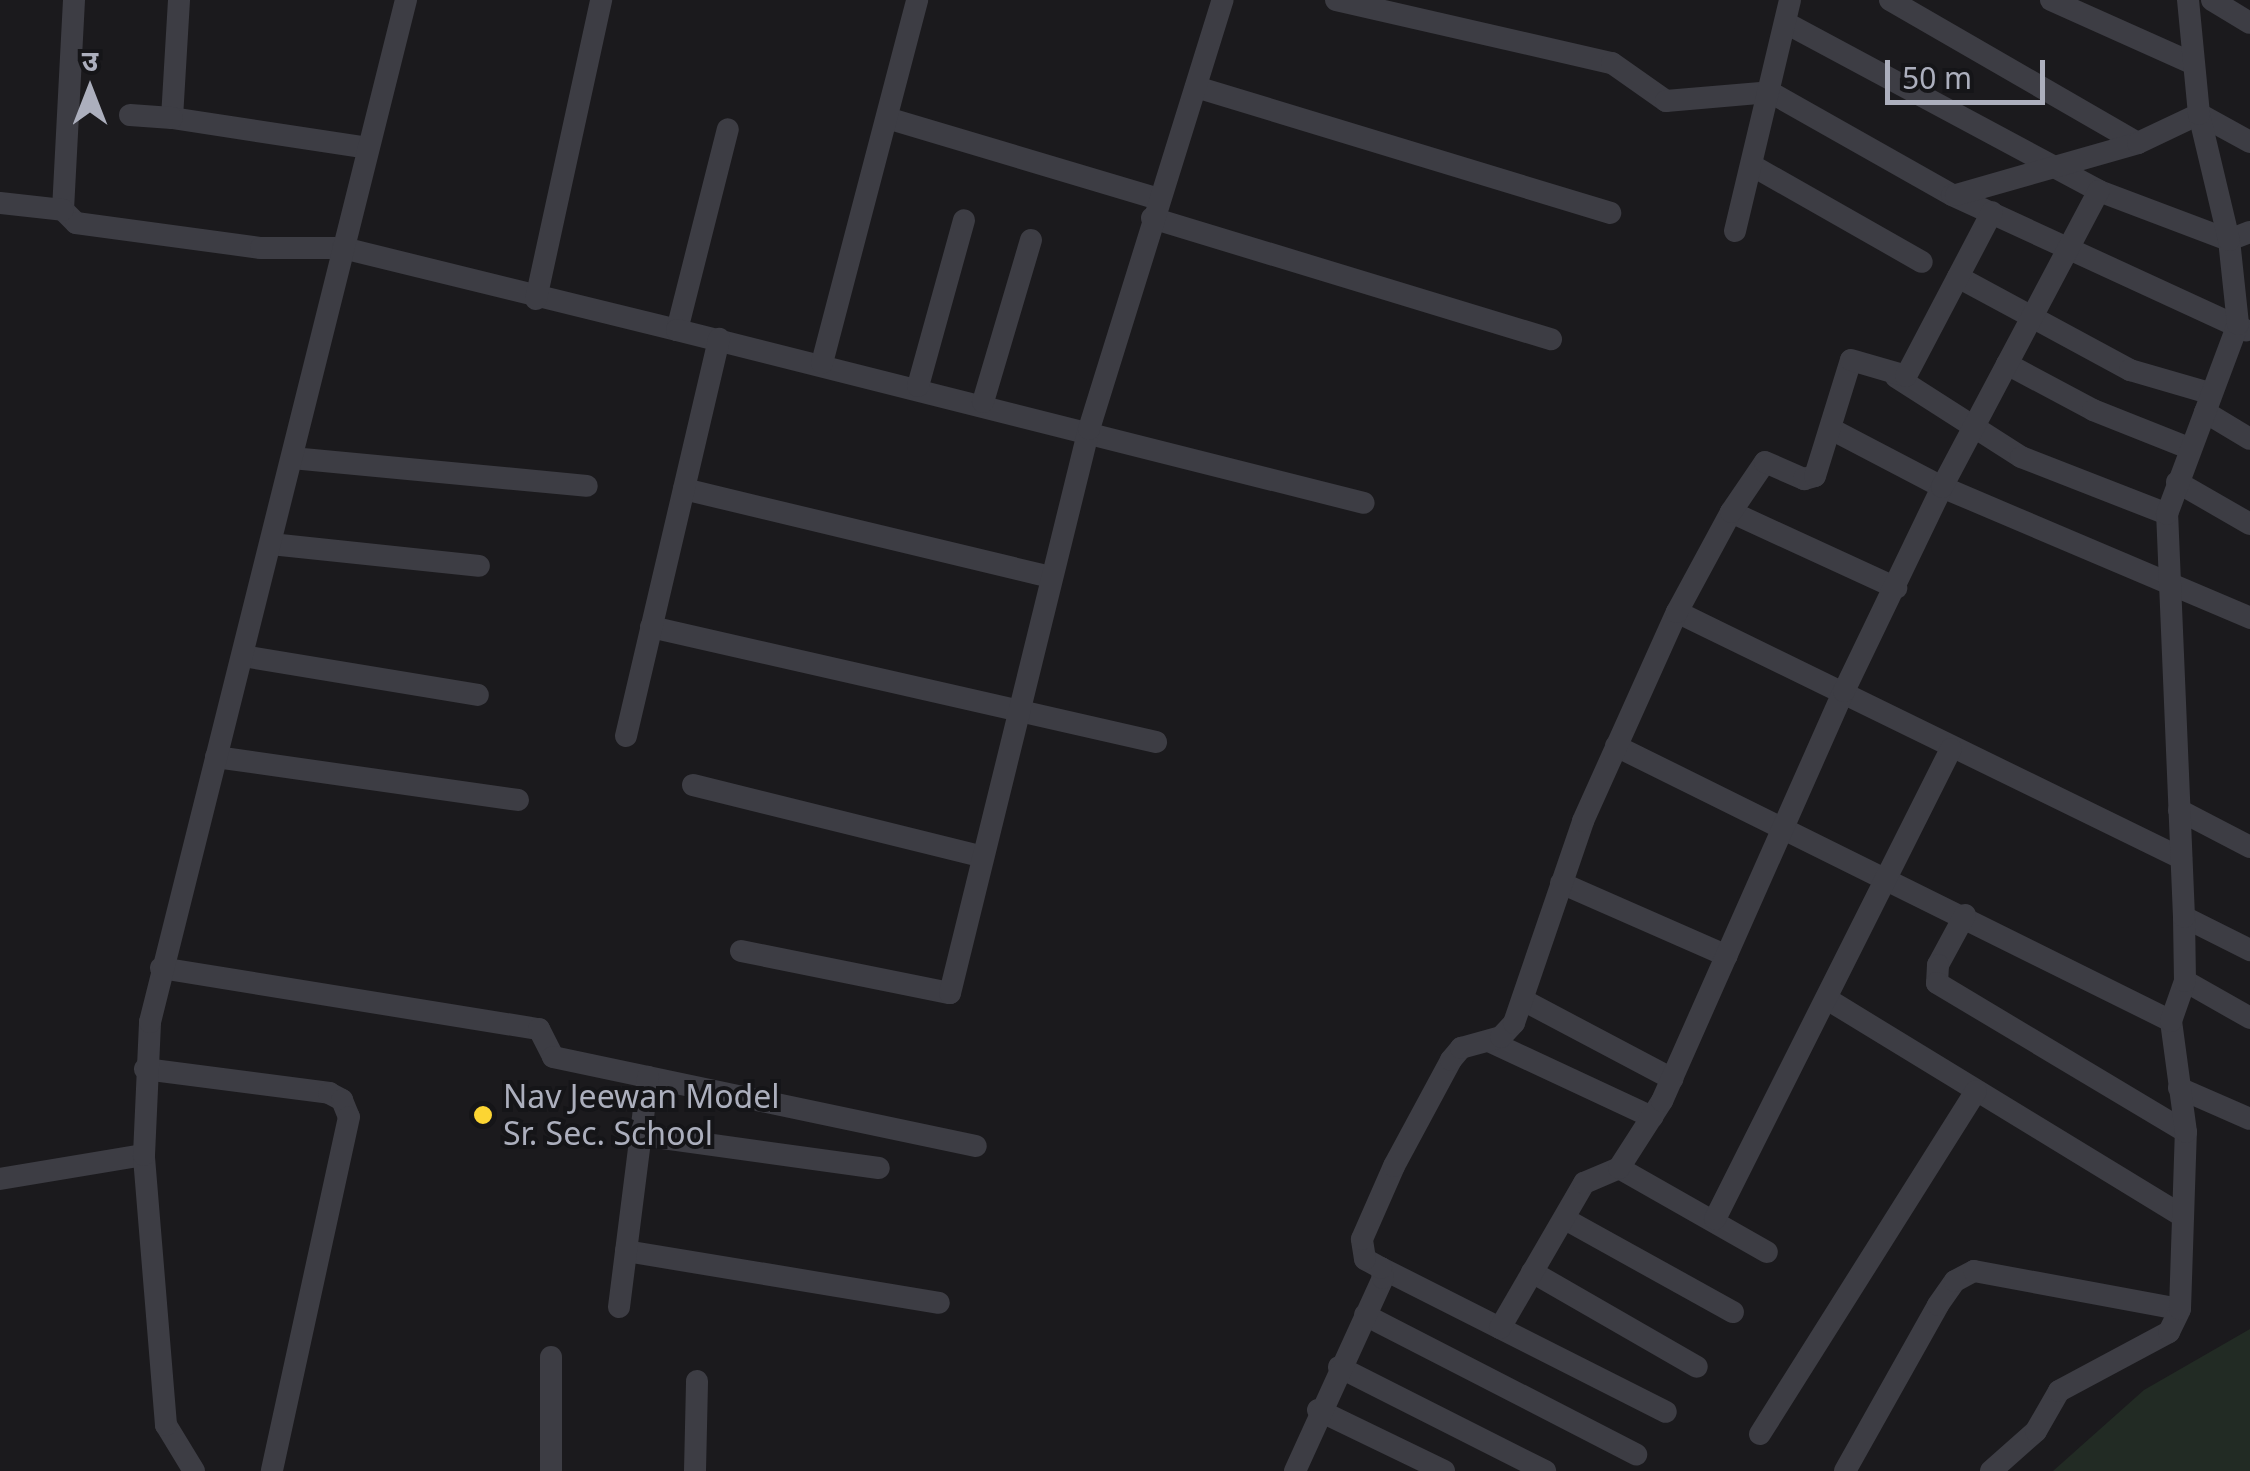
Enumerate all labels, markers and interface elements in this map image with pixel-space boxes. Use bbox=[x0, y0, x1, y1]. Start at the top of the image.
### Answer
north arrow bbox=[40, 40, 140, 140]
scale bar bbox=[1890, 40, 2050, 102]
text: उ bbox=[82, 41, 98, 79]
text: 50 m bbox=[1902, 57, 1972, 98]
place label: Nav Jeewan Model Sr. Sec. School bbox=[503, 1078, 780, 1153]
marker: Nav Jeewan Model Sr. Sec. School bbox=[472, 1104, 494, 1126]

